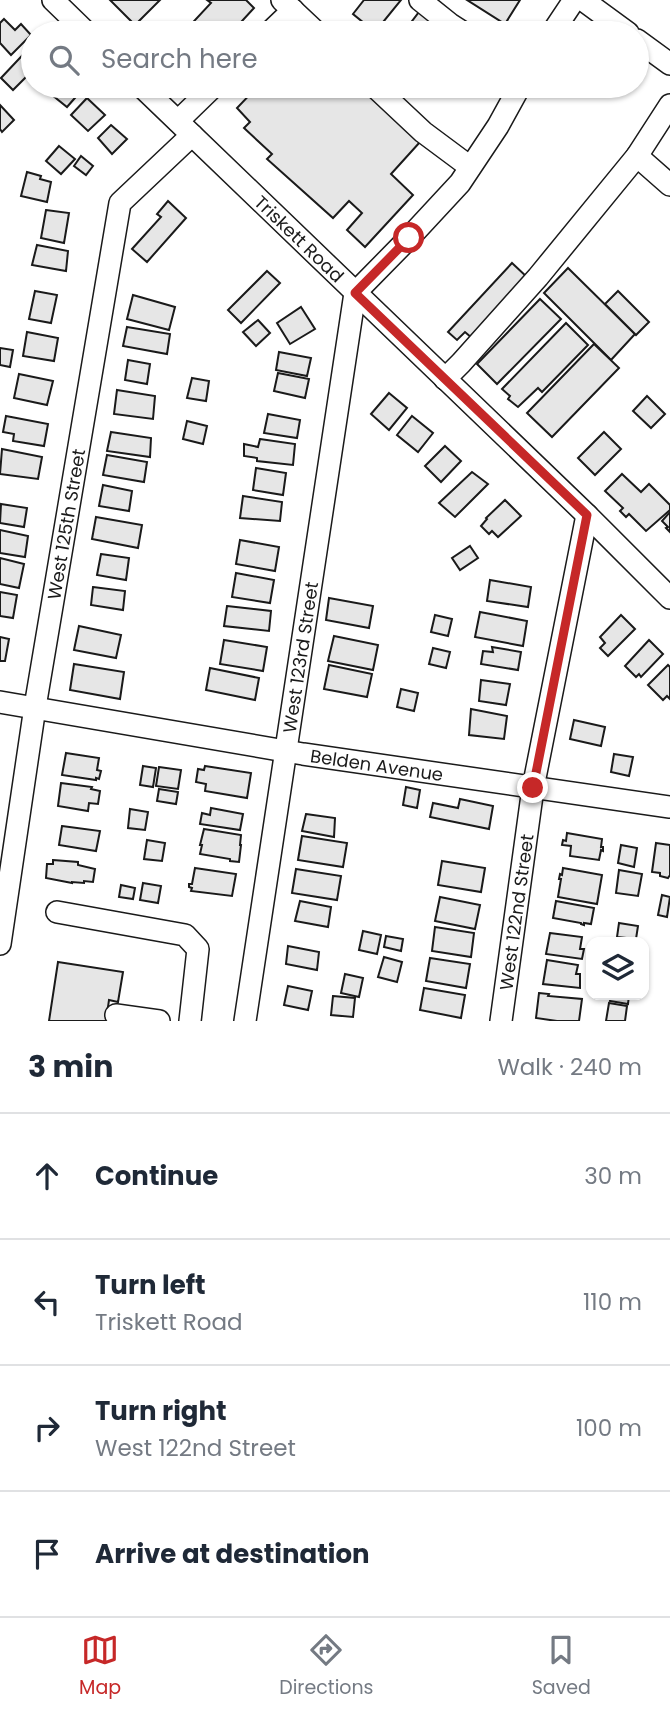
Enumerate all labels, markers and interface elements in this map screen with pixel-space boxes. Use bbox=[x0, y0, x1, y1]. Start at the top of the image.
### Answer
search box bbox=[21, 21, 649, 98]
icon: search bbox=[45, 41, 83, 79]
text: Search here bbox=[101, 41, 258, 77]
street label: Triskett Road bbox=[249, 189, 350, 288]
route start bbox=[393, 222, 424, 253]
street label: West 125th Street bbox=[41, 447, 91, 601]
street label: West 123rd Street bbox=[276, 580, 324, 735]
street label: Belden Avenue bbox=[309, 743, 445, 787]
route end bbox=[517, 772, 548, 803]
street label: West 122nd Street bbox=[493, 832, 539, 992]
map controls bbox=[586, 937, 649, 1000]
button: layers bbox=[586, 937, 649, 1000]
text: 3 min bbox=[28, 1045, 113, 1088]
text: Walk · 240 m bbox=[497, 1051, 642, 1083]
icon: ahead bbox=[28, 1157, 66, 1195]
text: Continue bbox=[95, 1158, 218, 1194]
text: 30 m bbox=[584, 1160, 642, 1192]
text: Turn left bbox=[95, 1267, 206, 1303]
icon: left bbox=[28, 1283, 66, 1321]
text: 110 m bbox=[583, 1286, 642, 1318]
text: Triskett Road bbox=[95, 1306, 242, 1338]
text: Turn right bbox=[95, 1393, 227, 1429]
icon: right bbox=[28, 1409, 66, 1447]
text: 100 m bbox=[576, 1412, 642, 1444]
text: West 122nd Street bbox=[95, 1432, 296, 1464]
icon: arrive bbox=[28, 1535, 66, 1573]
text: Arrive at destination bbox=[95, 1536, 370, 1572]
tab: Map bbox=[79, 1631, 121, 1702]
tab: Directions bbox=[279, 1631, 374, 1702]
tab: Saved bbox=[532, 1631, 591, 1702]

